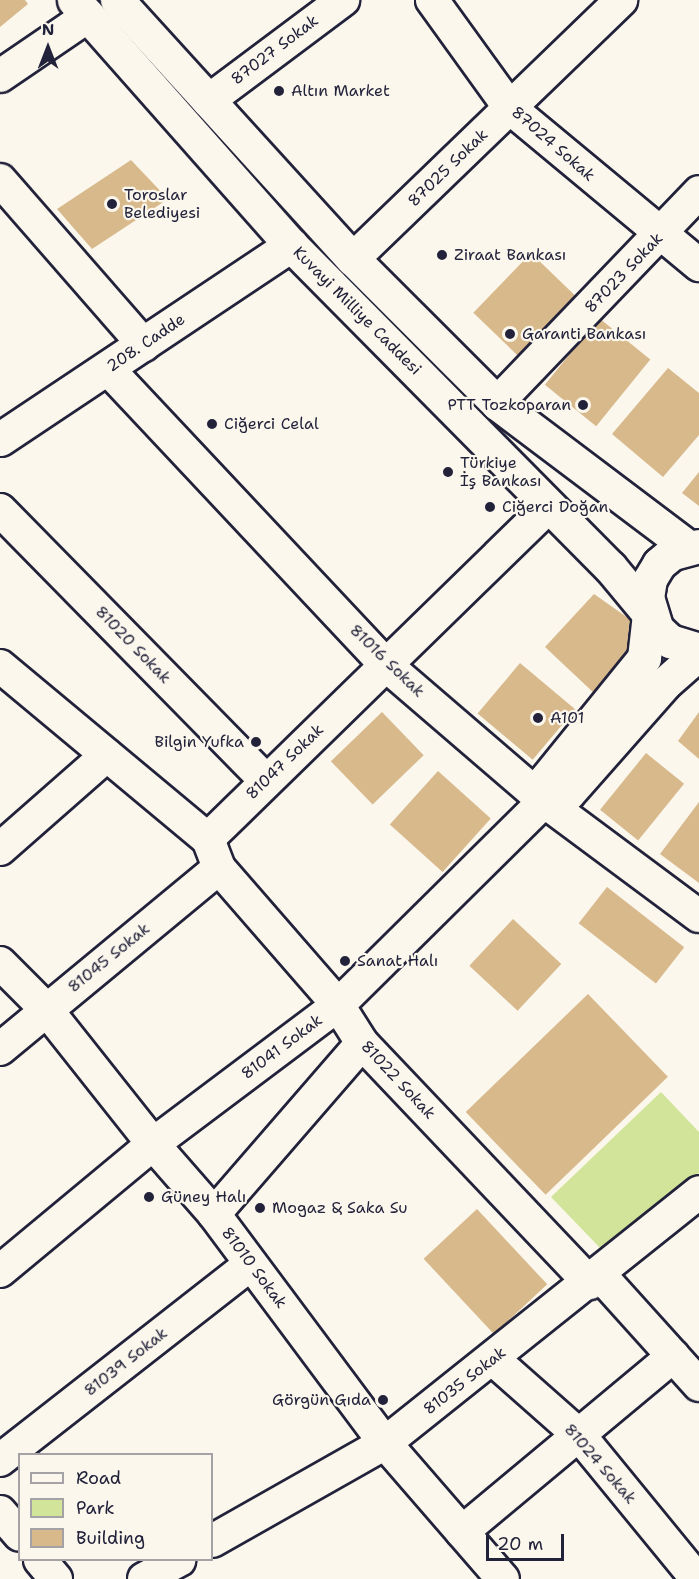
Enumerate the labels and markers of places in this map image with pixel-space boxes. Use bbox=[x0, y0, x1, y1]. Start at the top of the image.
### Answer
place label: Altın Market bbox=[291, 81, 390, 101]
marker: Altın Market bbox=[272, 84, 286, 98]
place label: Toroslar Belediyesi bbox=[124, 185, 200, 223]
marker: Toroslar Belediyesi bbox=[105, 197, 119, 211]
place label: Ziraat Bankası bbox=[454, 245, 566, 265]
marker: Ziraat Bankası bbox=[435, 248, 449, 262]
place label: Garanti Bankası bbox=[522, 324, 646, 344]
marker: Garanti Bankası bbox=[503, 327, 517, 341]
place label: PTT Tozkoparan bbox=[447, 395, 571, 415]
marker: PTT Tozkoparan bbox=[576, 398, 590, 412]
place label: Ciğerci Celal bbox=[224, 414, 319, 434]
marker: Ciğerci Celal bbox=[205, 417, 219, 431]
place label: Türkiye İş Bankası bbox=[460, 453, 542, 491]
marker: Türkiye İş Bankası bbox=[441, 465, 455, 479]
place label: Ciğerci Doğan bbox=[502, 497, 608, 517]
marker: Ciğerci Doğan bbox=[483, 500, 497, 514]
place label: A101 bbox=[550, 708, 584, 728]
marker: A101 bbox=[531, 711, 545, 725]
place label: Bilgin Yufka bbox=[154, 732, 244, 752]
marker: Bilgin Yufka bbox=[249, 735, 263, 749]
place label: Sanat Halı bbox=[357, 951, 438, 971]
marker: Sanat Halı bbox=[338, 954, 352, 968]
place label: Güney Halı bbox=[161, 1187, 246, 1207]
marker: Güney Halı bbox=[142, 1190, 156, 1204]
place label: Mogaz & Saka Su bbox=[272, 1198, 408, 1218]
marker: Mogaz & Saka Su bbox=[253, 1201, 267, 1215]
place label: Görgün Gıda bbox=[272, 1390, 371, 1410]
marker: Görgün Gıda bbox=[376, 1393, 390, 1407]

